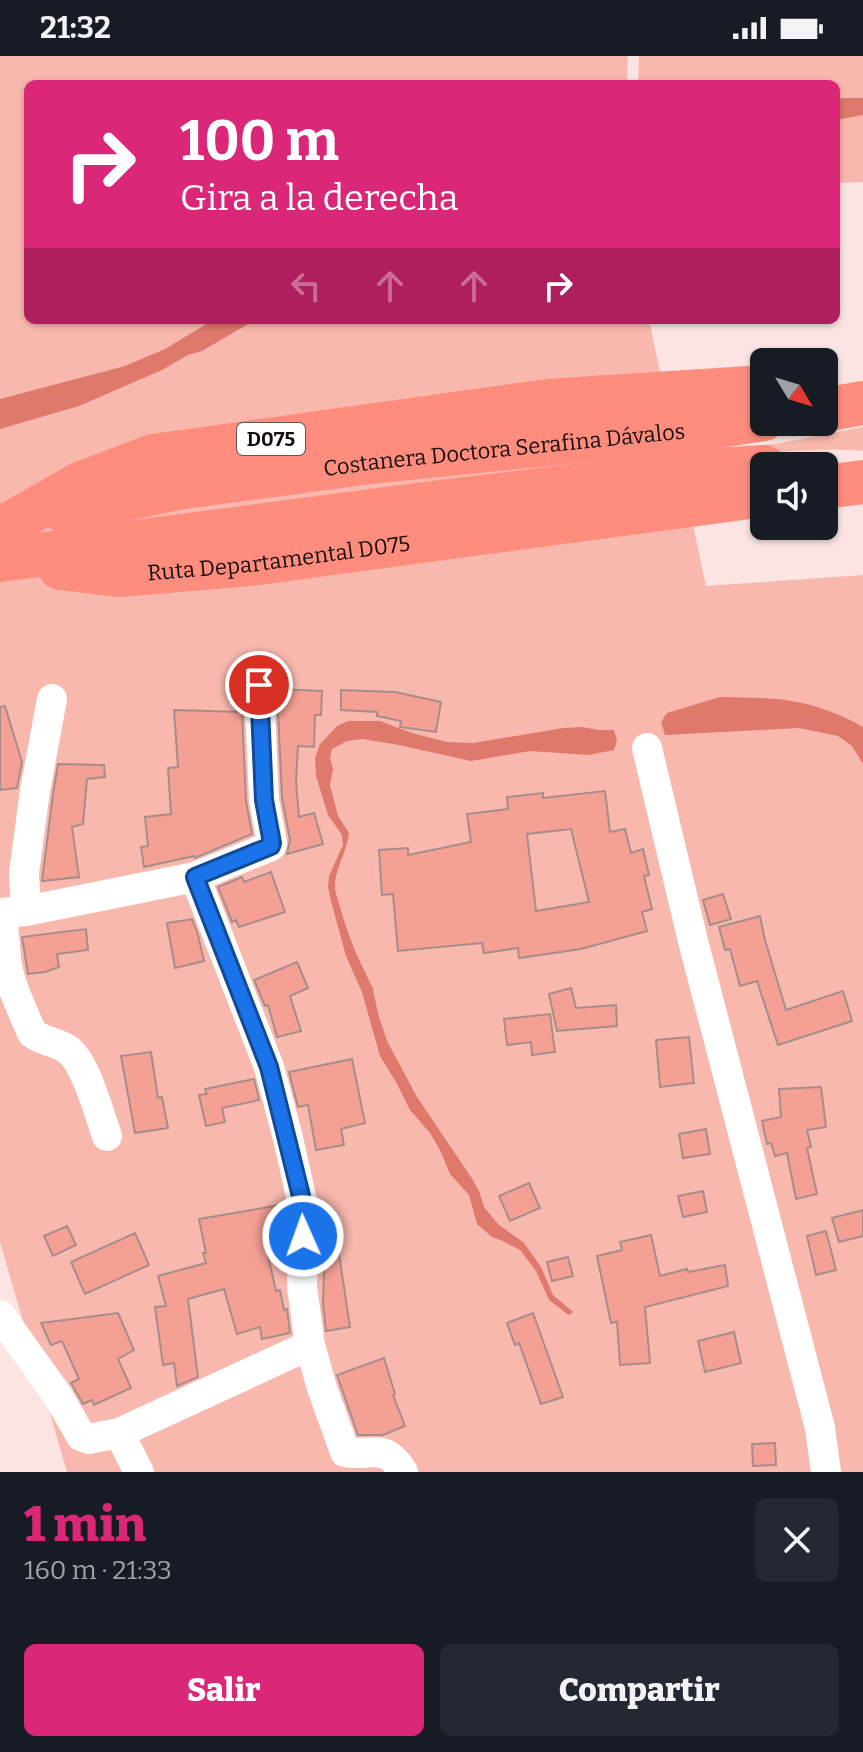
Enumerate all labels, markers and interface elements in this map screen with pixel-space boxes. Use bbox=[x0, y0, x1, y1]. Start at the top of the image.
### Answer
text: 21:32 bbox=[40, 10, 111, 46]
text: 100 m bbox=[180, 108, 339, 175]
icon: right bbox=[48, 112, 152, 216]
text: Gira a la derecha bbox=[180, 176, 458, 220]
icon: left bbox=[284, 264, 328, 308]
icon: ahead bbox=[368, 264, 412, 308]
icon: ahead bbox=[452, 264, 496, 308]
icon: right bbox=[536, 264, 580, 308]
north arrow bbox=[750, 348, 838, 436]
map controls bbox=[750, 348, 838, 540]
street label: Costanera Doctora Serafina Dávalos bbox=[322, 417, 686, 482]
road number: D075 bbox=[237, 423, 305, 455]
button: sound bbox=[750, 452, 838, 540]
street label: Ruta Departamental D075 bbox=[146, 529, 412, 586]
pin bbox=[225, 651, 293, 719]
icon: arrive bbox=[237, 663, 281, 707]
position arrow bbox=[261, 1194, 345, 1278]
text: 1 min bbox=[24, 1496, 146, 1554]
button: close bbox=[755, 1498, 839, 1582]
text: 160 m · 21:33 bbox=[24, 1555, 172, 1586]
button: Salir bbox=[24, 1644, 424, 1736]
button: Compartir bbox=[440, 1644, 839, 1736]

